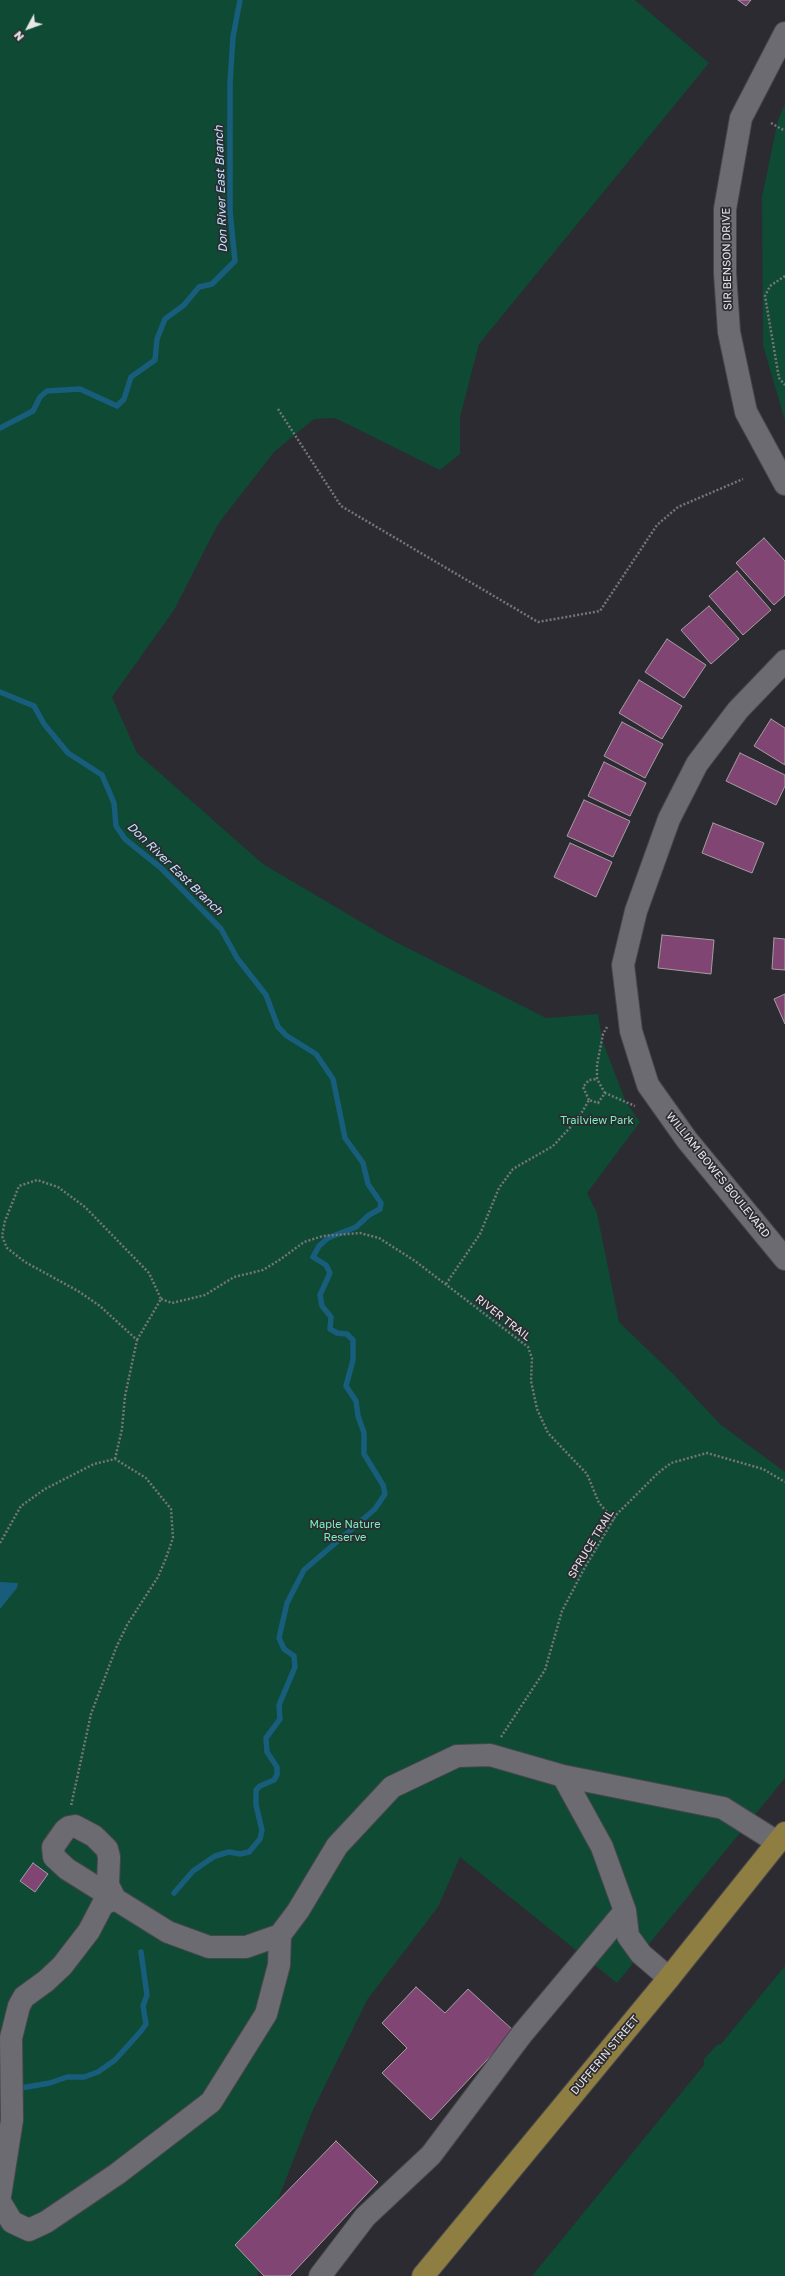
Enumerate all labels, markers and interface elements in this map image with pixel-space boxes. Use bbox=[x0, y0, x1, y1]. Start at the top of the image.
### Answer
north arrow bbox=[8, 8, 48, 48]
text: N bbox=[11, 29, 26, 44]
water label: Don River East Branch bbox=[212, 125, 230, 253]
street label: SIR BENSON DRIVE bbox=[720, 208, 734, 310]
water label: Don River East Branch bbox=[124, 820, 226, 918]
street label: WILLIAM BOWES BOULEVARD bbox=[663, 1110, 773, 1240]
park label: Trailview Park bbox=[560, 1114, 634, 1128]
street label: RIVER TRAIL bbox=[473, 1292, 533, 1344]
street label: SPRUCE TRAIL bbox=[565, 1507, 617, 1581]
park label: Maple Nature Reserve bbox=[309, 1518, 381, 1544]
street label: DUFFERIN STREET bbox=[568, 2013, 642, 2097]

